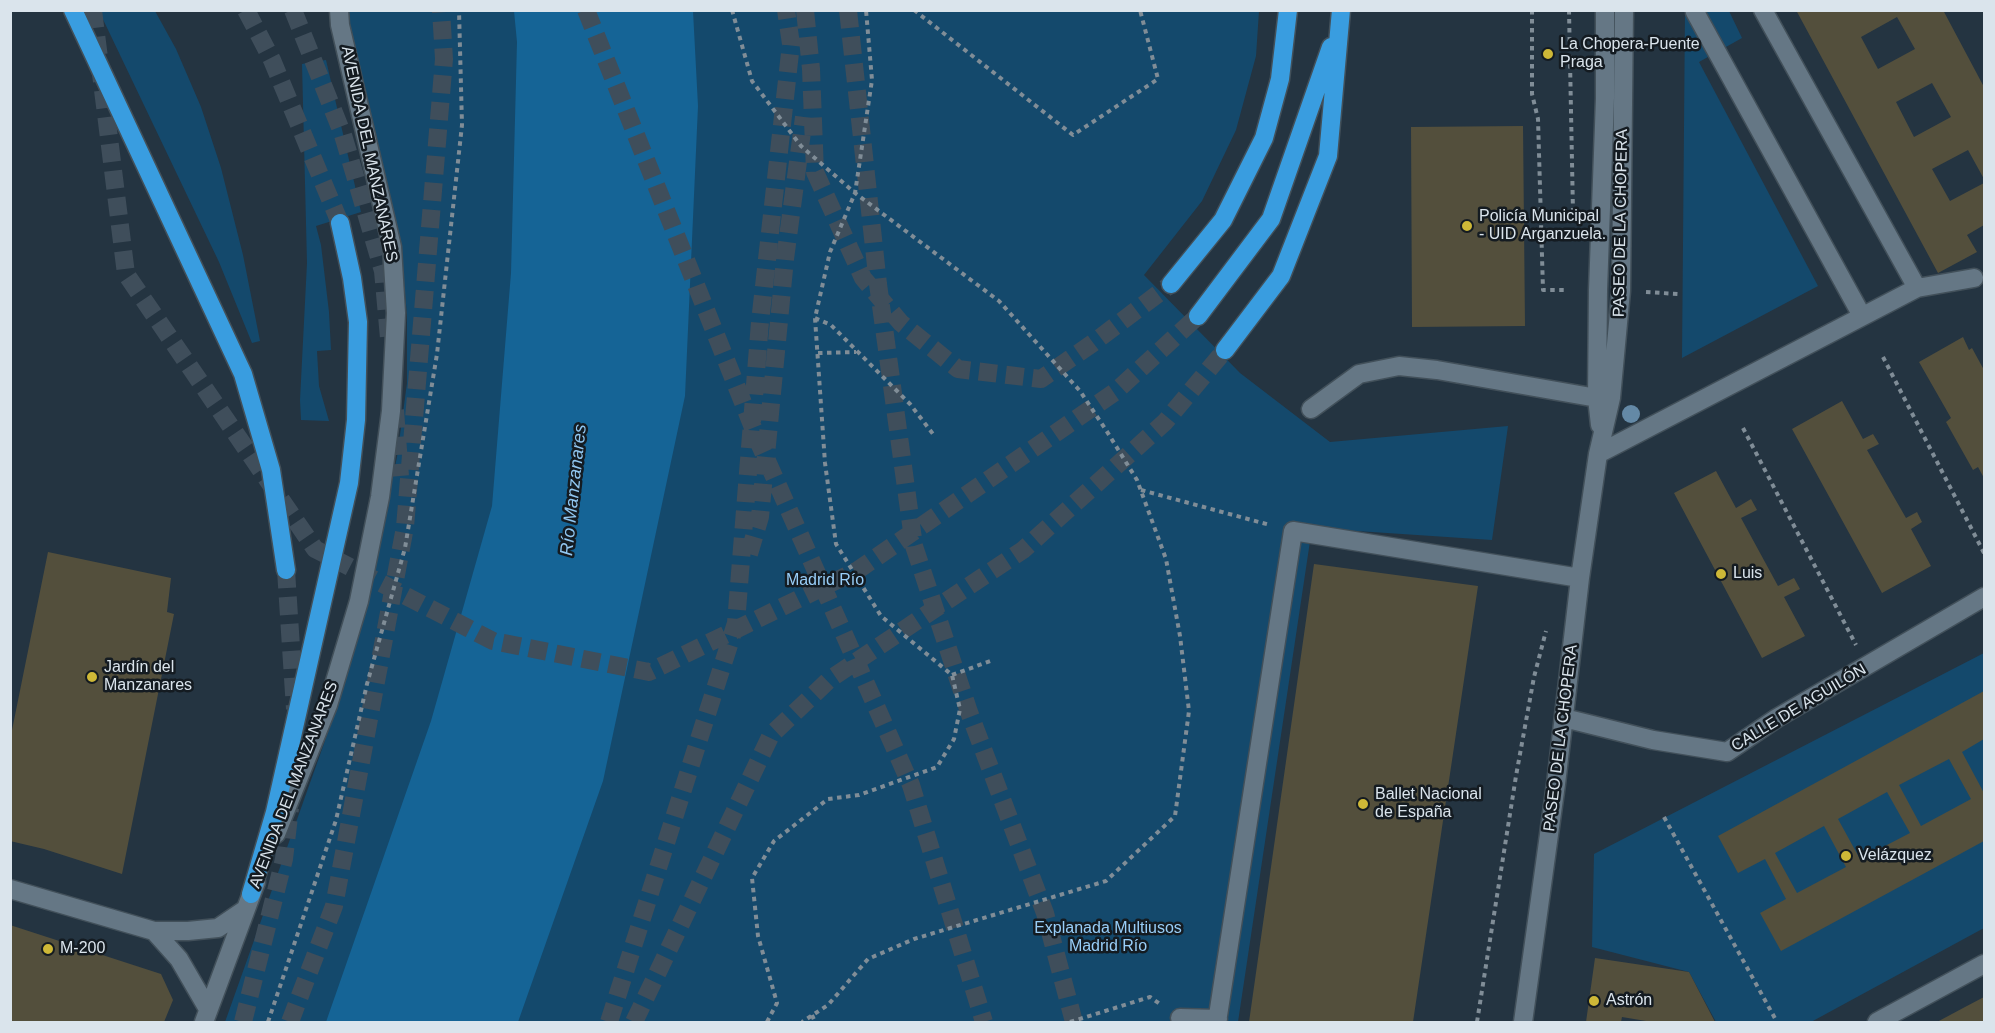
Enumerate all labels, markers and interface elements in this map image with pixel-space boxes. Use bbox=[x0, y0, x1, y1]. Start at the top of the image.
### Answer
place label: La Chopera-Puente Praga bbox=[1560, 35, 1700, 73]
street label: AVENIDA DEL MANZANARES bbox=[337, 44, 401, 264]
marker: La Chopera-Puente Praga bbox=[1541, 47, 1555, 61]
street label: PASEO DE LA CHOPERA bbox=[1610, 129, 1632, 317]
place label: Policía Municipal - UID Arganzuela. bbox=[1479, 207, 1606, 245]
marker: Policía Municipal - UID Arganzuela. bbox=[1460, 219, 1474, 233]
water label: Río Manzanares bbox=[556, 423, 592, 557]
place label: Luis bbox=[1733, 564, 1762, 584]
marker: Luis bbox=[1714, 567, 1728, 581]
park label: Madrid Río bbox=[786, 571, 864, 591]
street label: PASEO DE LA CHOPERA bbox=[1540, 643, 1582, 833]
place label: Jardín del Manzanares bbox=[104, 658, 192, 696]
street label: CALLE DE AGUILÓN bbox=[1728, 660, 1870, 756]
marker: Jardín del Manzanares bbox=[85, 670, 99, 684]
street label: AVENIDA DEL MANZANARES bbox=[246, 679, 342, 891]
place label: Ballet Nacional de España bbox=[1375, 785, 1482, 823]
marker: Ballet Nacional de España bbox=[1356, 797, 1370, 811]
place label: Velázquez bbox=[1858, 846, 1932, 866]
marker: Velázquez bbox=[1839, 849, 1853, 863]
park label: Explanada Multiusos Madrid Río bbox=[1034, 919, 1182, 957]
place label: M-200 bbox=[60, 939, 105, 959]
marker: M-200 bbox=[41, 942, 55, 956]
place label: Astrón bbox=[1606, 991, 1652, 1011]
marker: Astrón bbox=[1587, 994, 1601, 1008]

